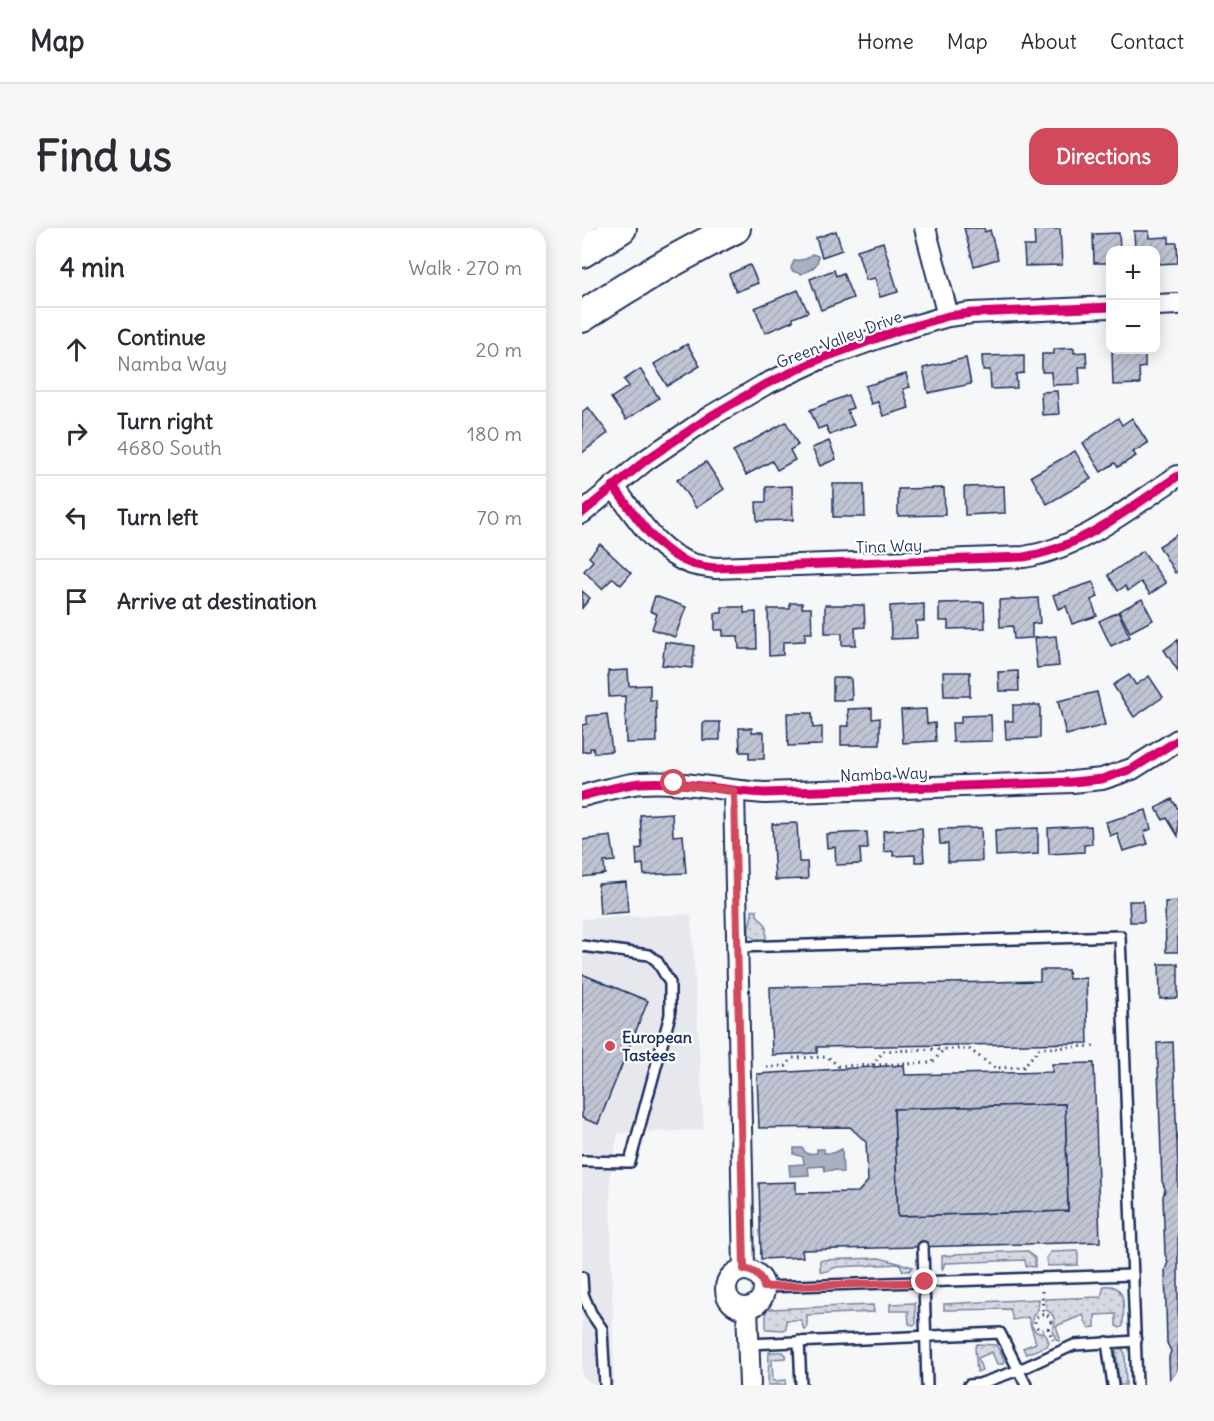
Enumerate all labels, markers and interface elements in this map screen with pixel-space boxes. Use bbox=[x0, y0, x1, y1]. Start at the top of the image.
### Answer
text: Map bbox=[30, 23, 84, 59]
text: Home bbox=[857, 28, 914, 55]
text: Map bbox=[947, 28, 988, 55]
text: About bbox=[1021, 28, 1077, 55]
text: Contact bbox=[1110, 28, 1184, 55]
button: Directions bbox=[1029, 128, 1178, 185]
text: Find us bbox=[36, 130, 172, 182]
map controls bbox=[1106, 246, 1160, 354]
button: + bbox=[1106, 246, 1160, 300]
text: 4 min bbox=[60, 251, 125, 284]
text: Walk · 270 m bbox=[408, 255, 522, 280]
button: − bbox=[1106, 300, 1160, 354]
street label: Green Valley Drive bbox=[773, 306, 905, 372]
text: Continue bbox=[117, 323, 206, 351]
icon: ahead bbox=[60, 333, 93, 366]
text: 20 m bbox=[476, 337, 522, 362]
text: Namba Way bbox=[117, 351, 227, 376]
text: Turn right bbox=[117, 407, 213, 435]
icon: right bbox=[60, 417, 93, 450]
text: 180 m bbox=[467, 421, 522, 446]
text: 4680 South bbox=[117, 435, 222, 460]
icon: left bbox=[60, 501, 93, 534]
text: Turn left bbox=[117, 503, 198, 531]
text: 70 m bbox=[477, 505, 522, 530]
street label: Tina Way bbox=[856, 535, 922, 557]
icon: arrive bbox=[60, 585, 93, 618]
text: Arrive at destination bbox=[117, 587, 317, 615]
street label: Namba Way bbox=[840, 762, 928, 786]
route start bbox=[660, 769, 686, 795]
place label: European Tastees bbox=[622, 1027, 692, 1065]
marker: European Tastees bbox=[603, 1039, 617, 1053]
route end bbox=[911, 1268, 937, 1294]

